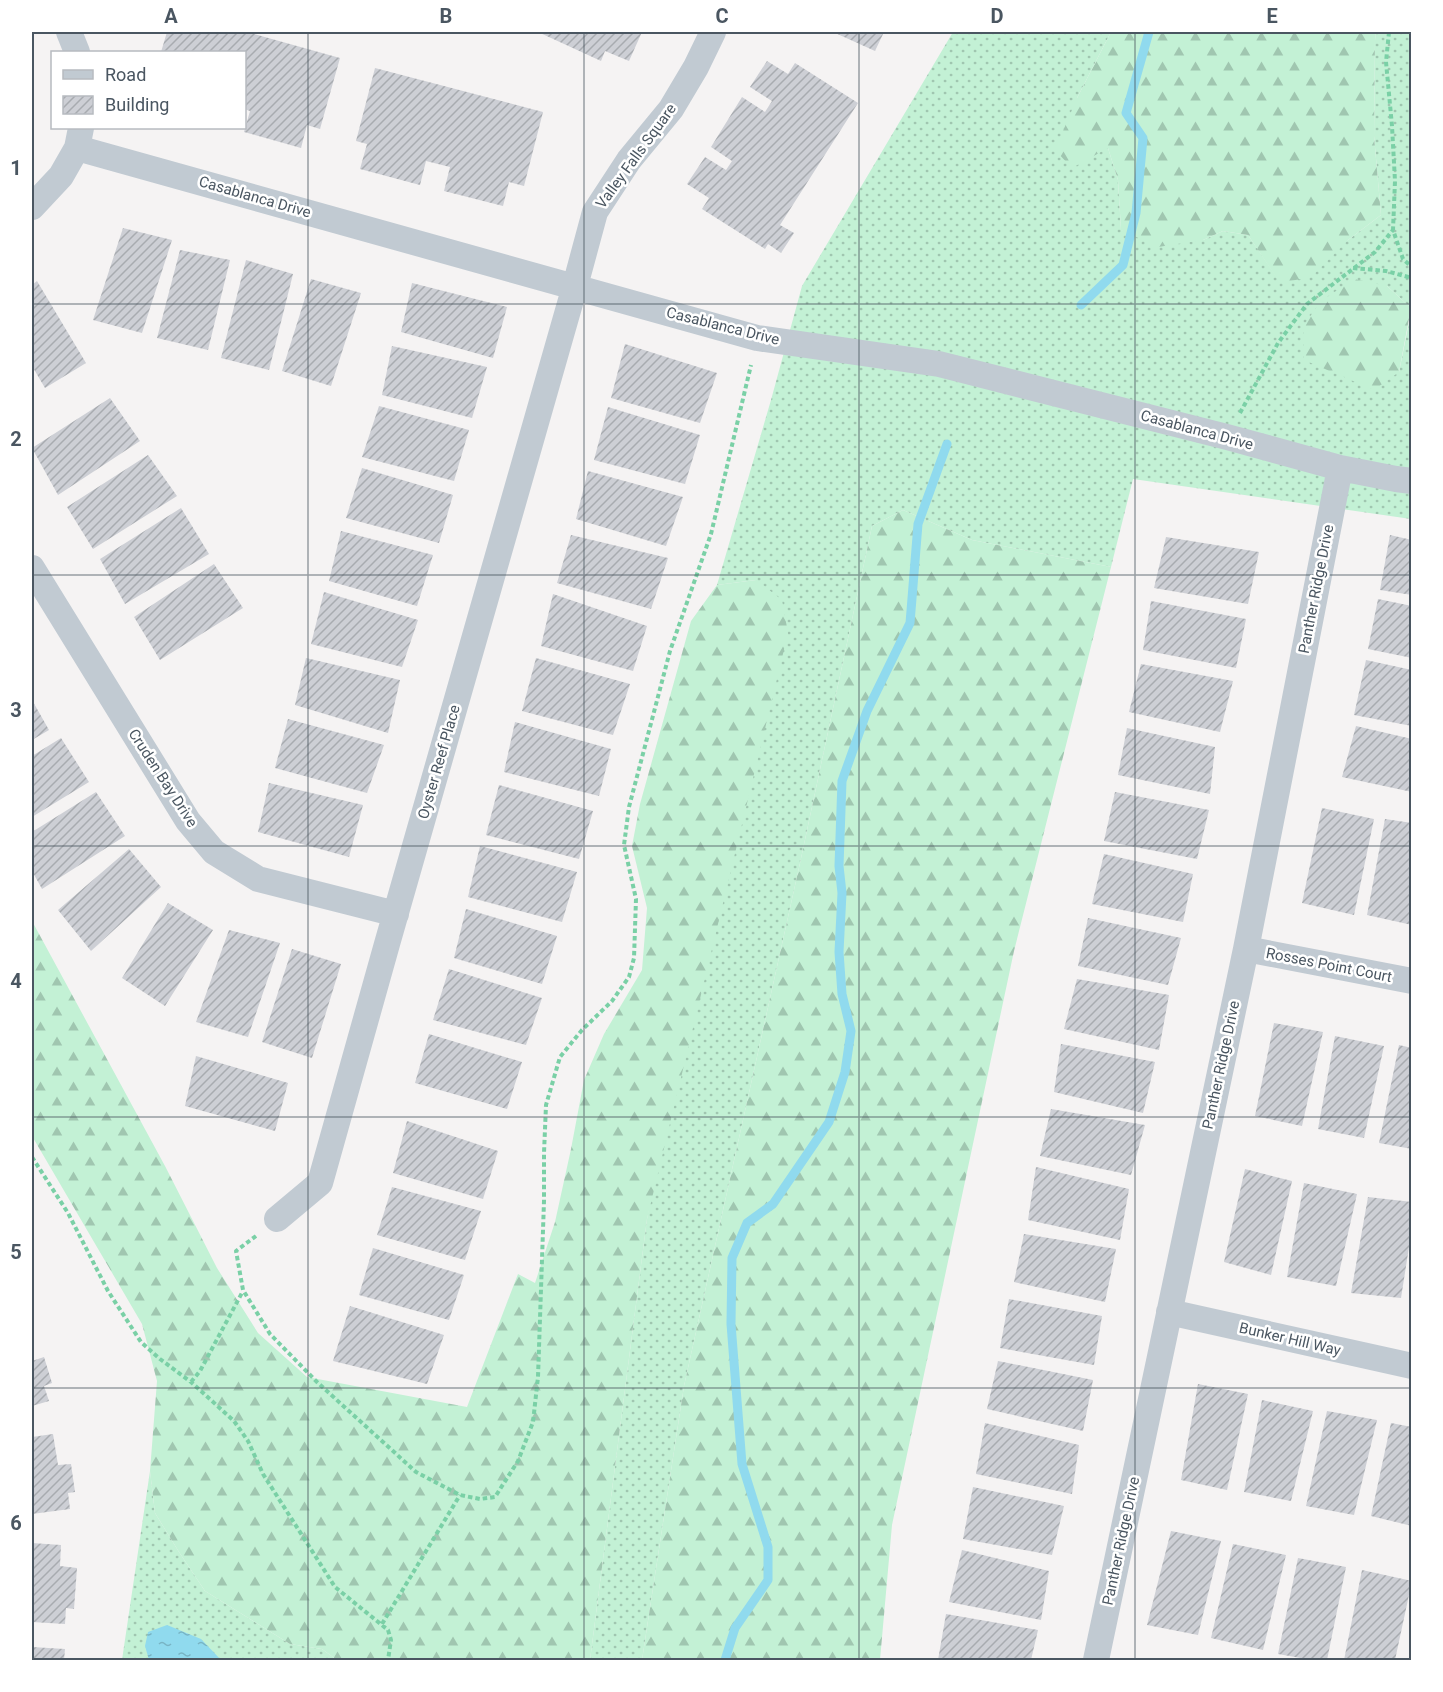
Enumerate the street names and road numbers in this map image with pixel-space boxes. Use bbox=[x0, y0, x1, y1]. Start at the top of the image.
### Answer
street label: Valley Falls Square bbox=[592, 100, 680, 212]
street label: Casablanca Drive bbox=[197, 172, 313, 222]
street label: Casablanca Drive bbox=[665, 303, 781, 349]
street label: Casablanca Drive bbox=[1139, 406, 1255, 454]
street label: Panther Ridge Drive bbox=[1295, 523, 1337, 655]
street label: Oyster Reef Place bbox=[414, 703, 464, 821]
street label: Cruden Bay Drive bbox=[125, 726, 201, 831]
street label: Rosses Point Court bbox=[1264, 944, 1394, 986]
street label: Panther Ridge Drive bbox=[1199, 999, 1243, 1131]
street label: Bunker Hill Way bbox=[1237, 1319, 1343, 1359]
street label: Panther Ridge Drive bbox=[1099, 1475, 1143, 1607]

